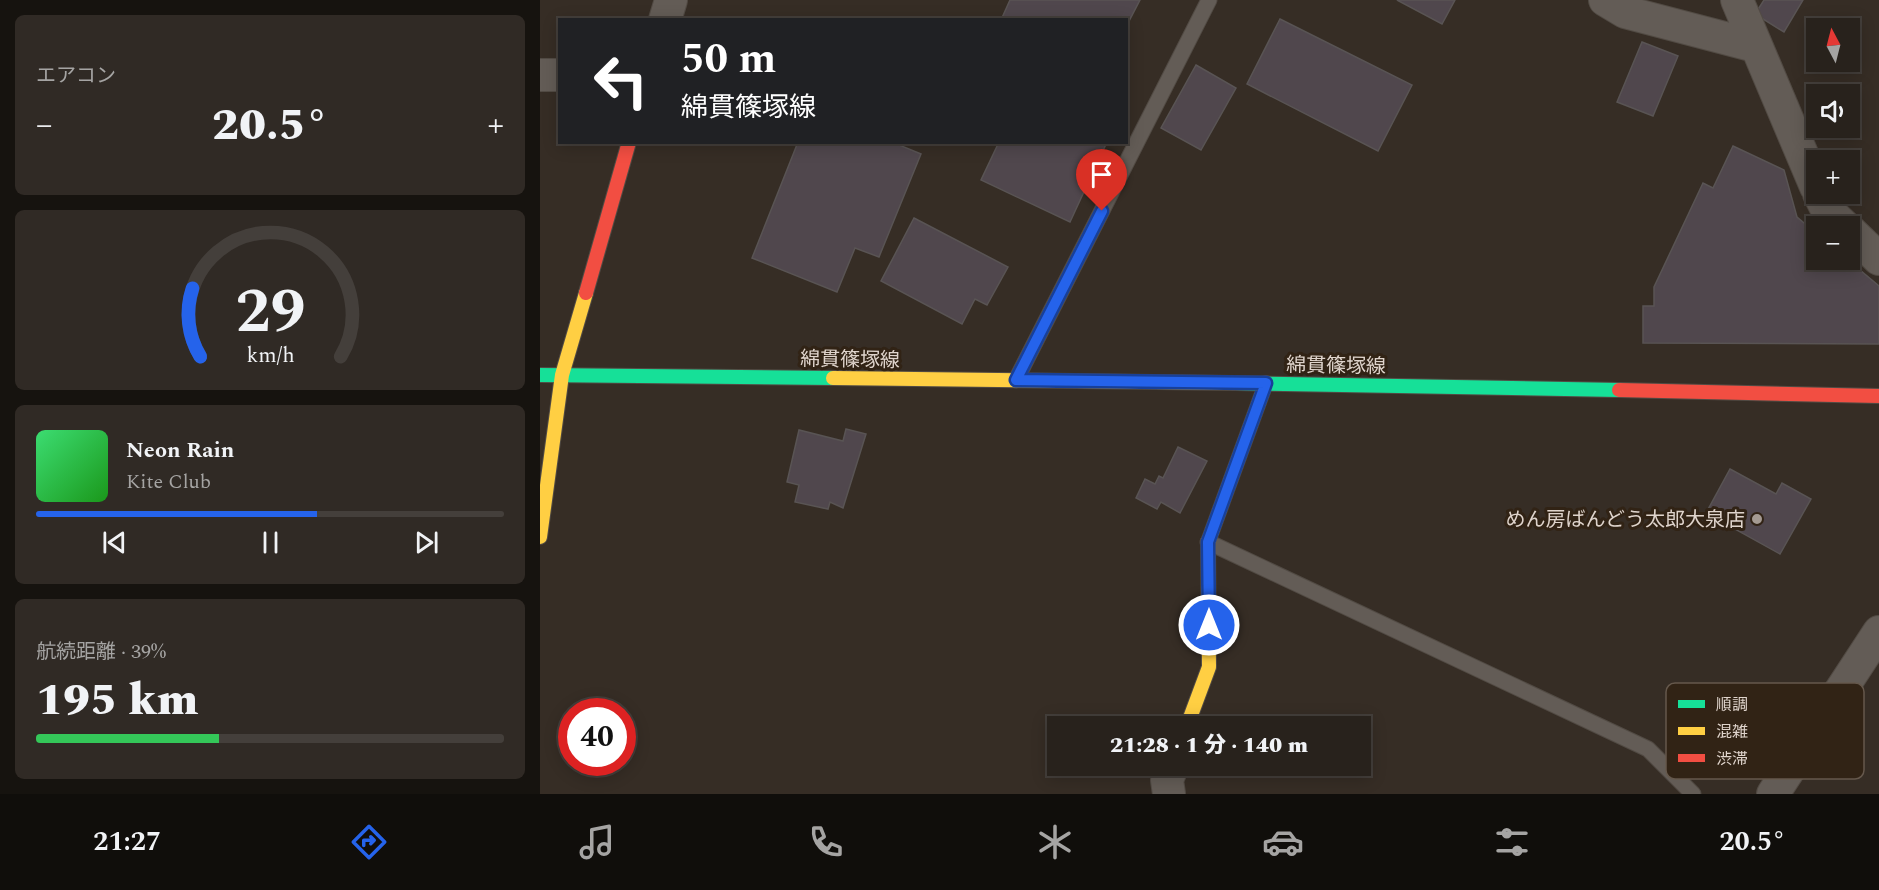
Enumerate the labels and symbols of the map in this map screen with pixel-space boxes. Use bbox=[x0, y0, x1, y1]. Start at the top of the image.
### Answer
north arrow bbox=[1806, 18, 1860, 72]
pin bbox=[1076, 149, 1127, 211]
street label: 綿貫篠塚線 bbox=[800, 344, 900, 376]
street label: 綿貫篠塚線 bbox=[1286, 350, 1386, 382]
place label: めん房ばんどう太郎大泉店 bbox=[1506, 505, 1745, 535]
marker: めん房ばんどう太郎大泉店 bbox=[1750, 512, 1764, 526]
position arrow bbox=[1177, 593, 1241, 657]
legend bbox=[1666, 683, 1864, 779]
text: 順調 bbox=[1716, 693, 1748, 717]
speed limit sign: 40 bbox=[558, 698, 636, 776]
text: 混雑 bbox=[1716, 720, 1748, 744]
text: 渋滞 bbox=[1716, 747, 1748, 771]

